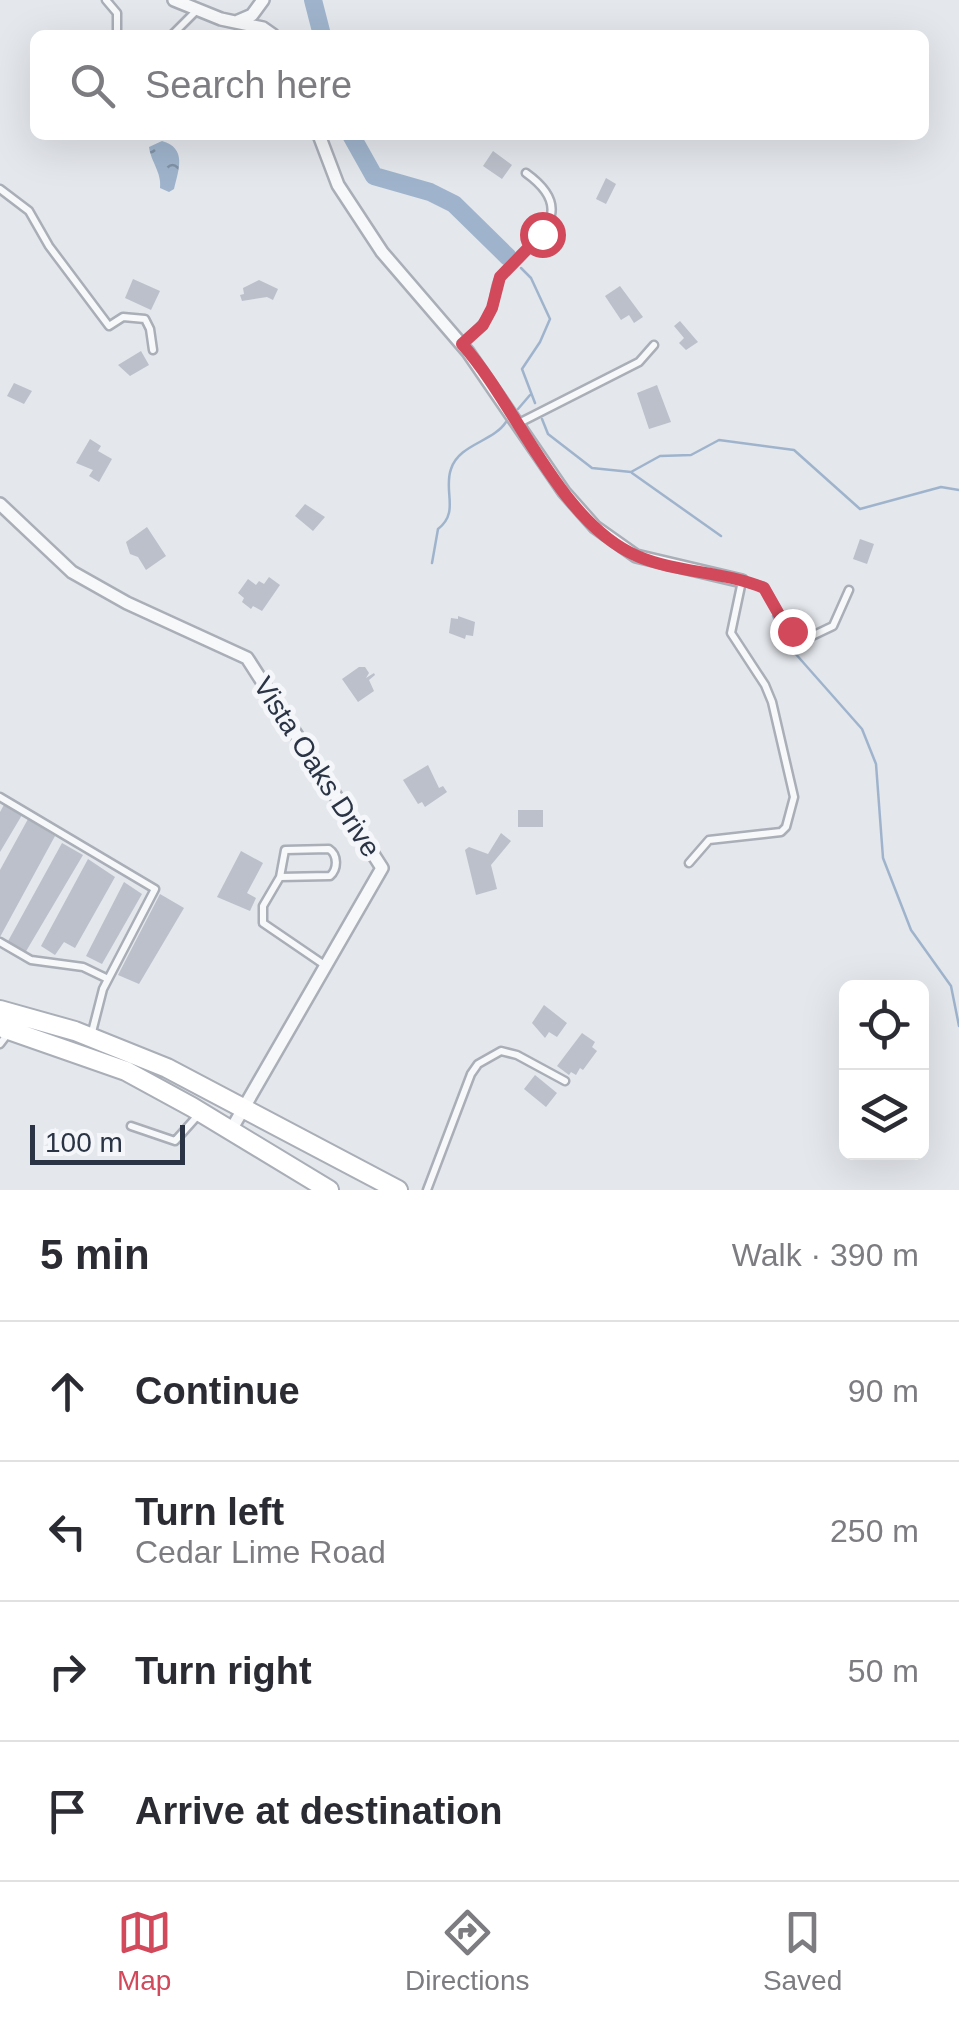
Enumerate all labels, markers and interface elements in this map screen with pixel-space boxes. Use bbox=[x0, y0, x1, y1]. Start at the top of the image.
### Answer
search box bbox=[30, 30, 929, 140]
icon: search bbox=[65, 58, 120, 113]
text: Search here bbox=[145, 64, 352, 106]
route start bbox=[520, 212, 566, 258]
route end bbox=[770, 609, 816, 655]
street label: Vista Oaks Drive bbox=[247, 671, 387, 863]
map controls bbox=[839, 980, 929, 1160]
button: locate bbox=[839, 980, 929, 1070]
button: layers bbox=[839, 1070, 929, 1160]
scale bar bbox=[30, 1120, 185, 1164]
text: 100 m bbox=[45, 1127, 123, 1158]
text: 5 min bbox=[40, 1231, 150, 1278]
text: Walk · 390 m bbox=[732, 1237, 919, 1273]
icon: ahead bbox=[40, 1364, 95, 1419]
text: Continue bbox=[135, 1370, 300, 1412]
text: 90 m bbox=[848, 1373, 919, 1409]
text: Turn left bbox=[135, 1491, 284, 1533]
icon: left bbox=[40, 1504, 95, 1559]
text: 250 m bbox=[830, 1513, 919, 1549]
text: Cedar Lime Road bbox=[135, 1534, 386, 1570]
icon: right bbox=[40, 1644, 95, 1699]
text: Turn right bbox=[135, 1650, 312, 1692]
text: 50 m bbox=[848, 1653, 919, 1689]
icon: arrive bbox=[40, 1784, 95, 1839]
text: Arrive at destination bbox=[135, 1790, 502, 1832]
tab: Map bbox=[117, 1905, 172, 1997]
tab: Directions bbox=[405, 1905, 530, 1997]
tab: Saved bbox=[763, 1905, 842, 1997]

